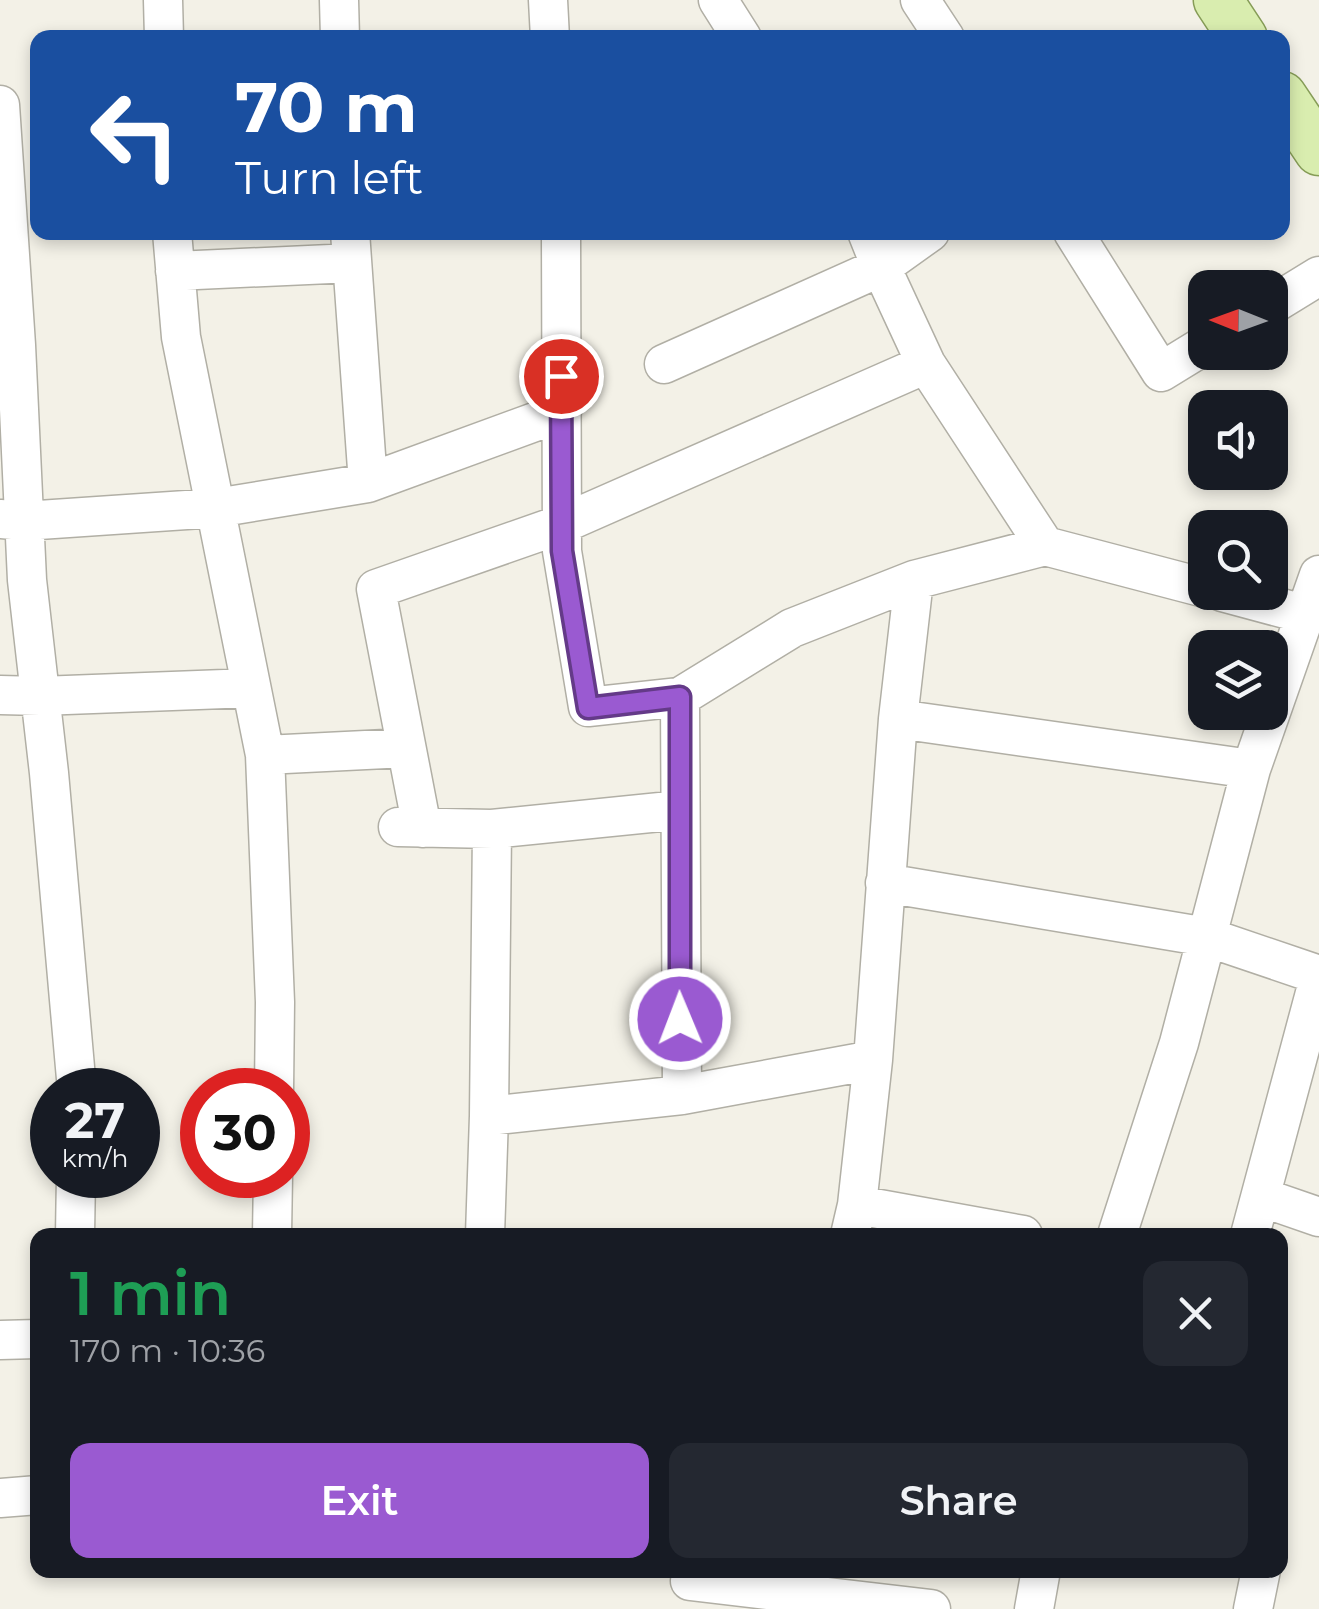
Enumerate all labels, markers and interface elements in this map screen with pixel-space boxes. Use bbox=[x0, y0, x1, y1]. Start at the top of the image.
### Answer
text: 70 m bbox=[235, 64, 418, 150]
icon: left bbox=[70, 70, 200, 200]
text: Turn left bbox=[235, 150, 423, 205]
north arrow bbox=[1188, 270, 1288, 370]
map controls bbox=[1188, 270, 1288, 730]
pin bbox=[519, 334, 604, 419]
icon: arrive bbox=[534, 349, 589, 404]
button: sound bbox=[1188, 390, 1288, 490]
button: search bbox=[1188, 510, 1288, 610]
button: layers bbox=[1188, 630, 1288, 730]
position arrow bbox=[628, 967, 732, 1071]
speed limit sign: 30 bbox=[180, 1068, 310, 1198]
text: 27 bbox=[65, 1090, 125, 1151]
text: km/h bbox=[62, 1143, 128, 1173]
text: 1 min bbox=[70, 1257, 231, 1330]
button: close bbox=[1143, 1261, 1248, 1366]
text: 170 m · 10:36 bbox=[70, 1331, 265, 1370]
button: Exit bbox=[70, 1443, 649, 1558]
button: Share bbox=[669, 1443, 1248, 1558]

